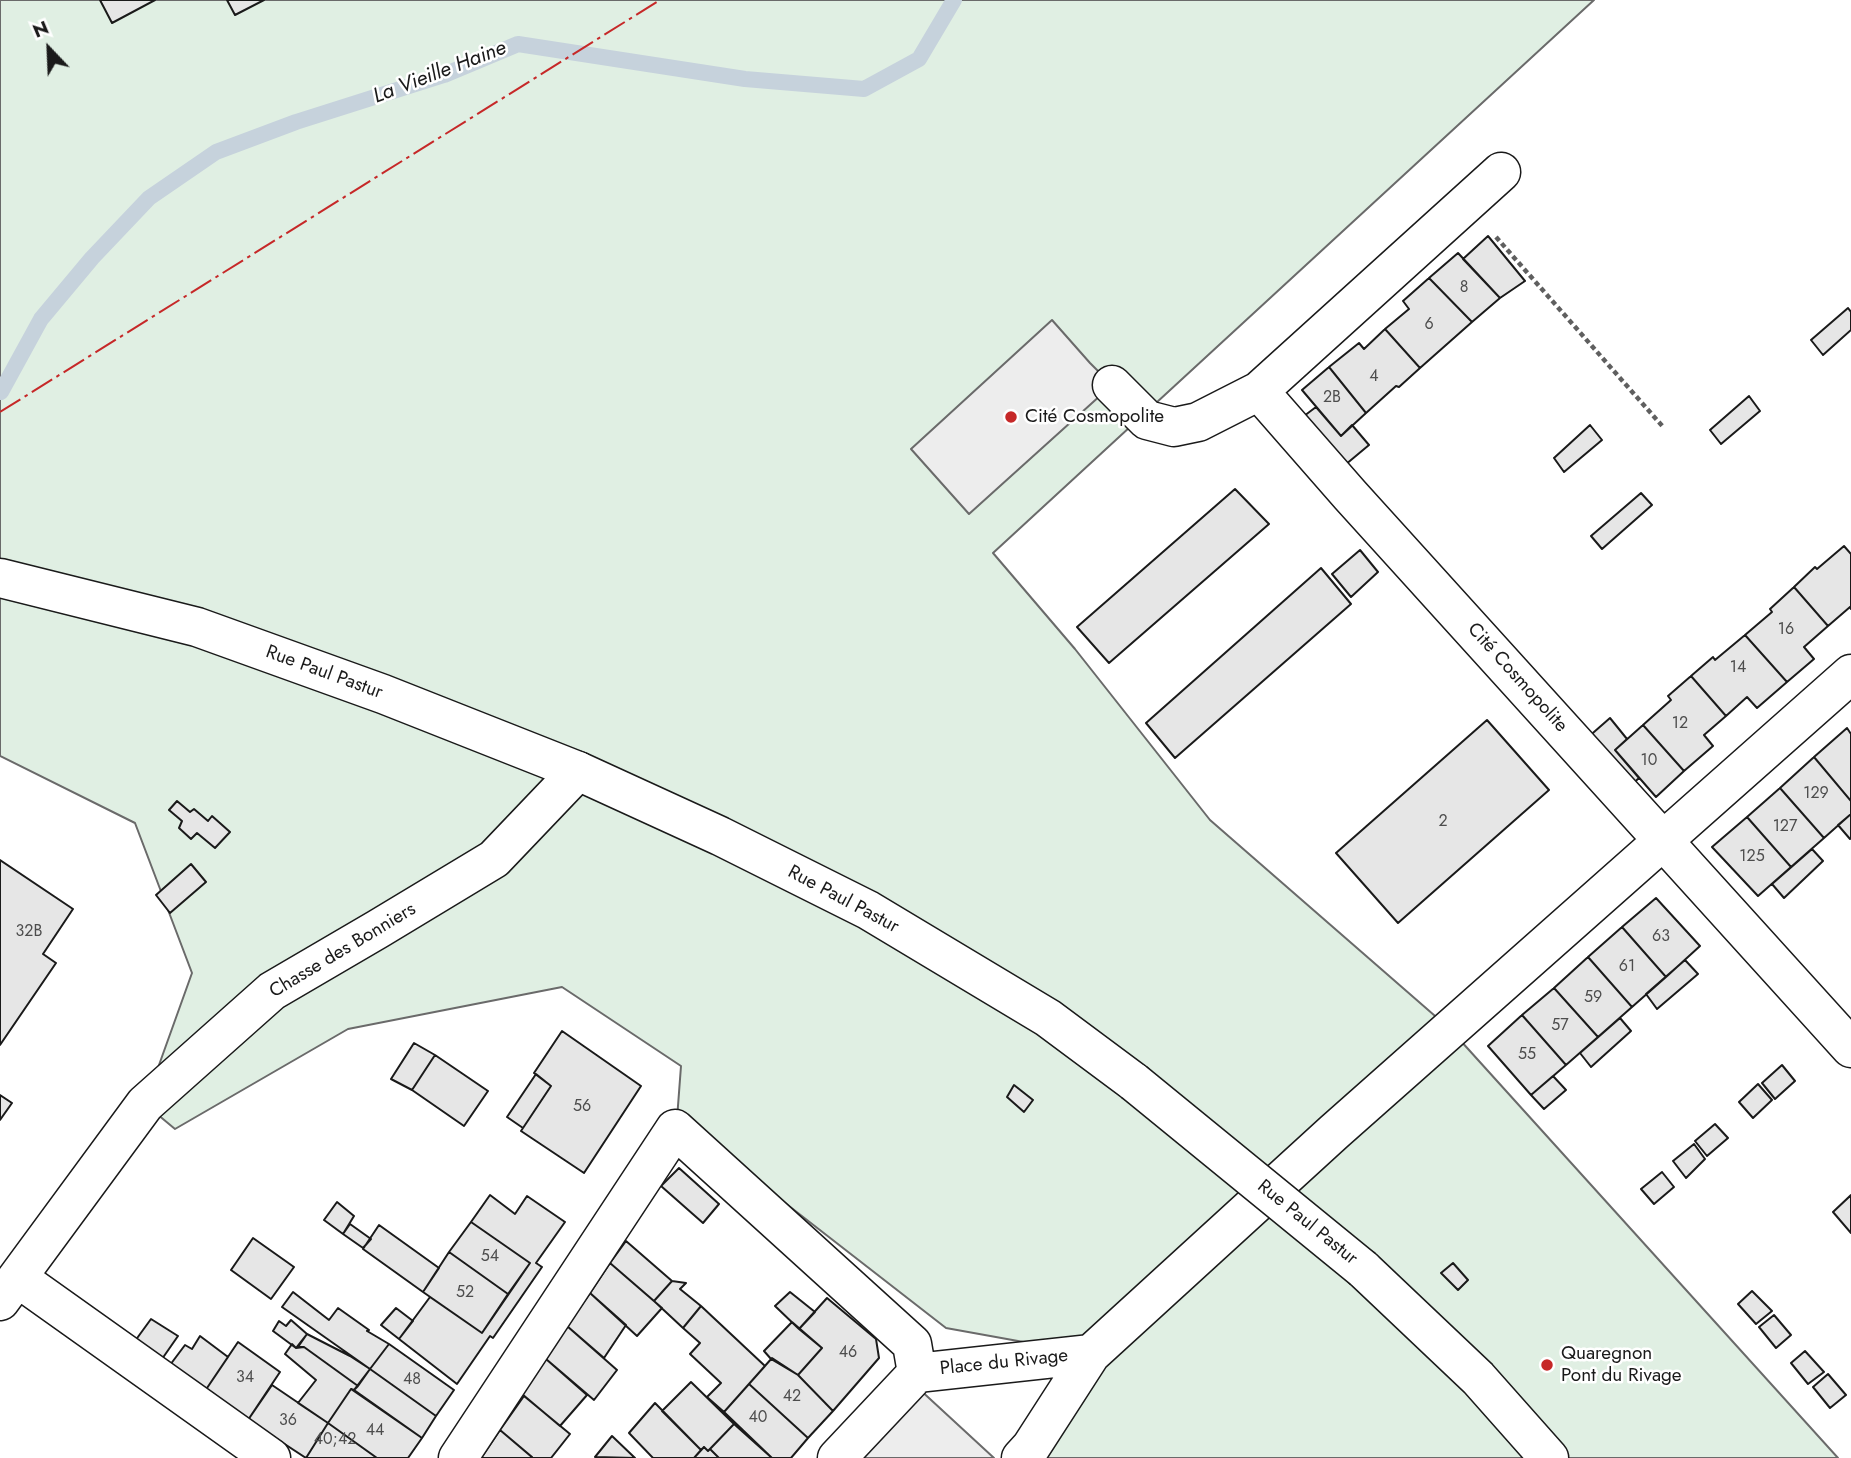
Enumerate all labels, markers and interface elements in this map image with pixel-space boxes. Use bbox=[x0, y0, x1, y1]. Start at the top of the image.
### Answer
north arrow bbox=[14, 14, 84, 84]
text: N bbox=[28, 14, 53, 45]
water label: La Vieille Haine bbox=[370, 36, 510, 110]
house number: 8 bbox=[1460, 278, 1468, 298]
house number: 6 bbox=[1424, 315, 1434, 335]
house number: 4 bbox=[1369, 367, 1379, 387]
house number: 2B bbox=[1323, 388, 1341, 408]
place label: Cité Cosmopolite bbox=[1025, 406, 1164, 428]
marker: Cité Cosmopolite bbox=[1003, 409, 1019, 425]
street label: Cité Cosmopolite bbox=[1462, 619, 1572, 737]
house number: 16 bbox=[1778, 620, 1794, 640]
street label: Rue Paul Pastur bbox=[262, 641, 386, 705]
house number: 14 bbox=[1730, 658, 1746, 678]
house number: 12 bbox=[1672, 714, 1688, 734]
house number: 10 bbox=[1641, 751, 1657, 771]
house number: 129 bbox=[1803, 784, 1829, 804]
house number: 2 bbox=[1438, 812, 1448, 832]
house number: 127 bbox=[1773, 817, 1797, 837]
house number: 125 bbox=[1739, 847, 1765, 867]
street label: Rue Paul Pastur bbox=[783, 861, 903, 939]
street label: Chasse des Bonniers bbox=[266, 898, 420, 1004]
house number: 32B bbox=[16, 922, 42, 942]
house number: 63 bbox=[1652, 927, 1670, 947]
house number: 61 bbox=[1619, 957, 1635, 977]
house number: 59 bbox=[1584, 988, 1602, 1008]
house number: 57 bbox=[1551, 1016, 1569, 1036]
house number: 55 bbox=[1518, 1045, 1536, 1065]
house number: 56 bbox=[573, 1097, 591, 1117]
street label: Rue Paul Pastur bbox=[1252, 1175, 1362, 1271]
house number: 54 bbox=[481, 1247, 499, 1267]
house number: 52 bbox=[456, 1283, 474, 1303]
house number: 46 bbox=[839, 1343, 857, 1363]
place label: Quaregnon Pont du Rivage bbox=[1561, 1343, 1682, 1387]
street label: Place du Rivage bbox=[939, 1345, 1069, 1381]
marker: Quaregnon Pont du Rivage bbox=[1539, 1357, 1555, 1373]
house number: 34 bbox=[236, 1368, 254, 1388]
house number: 48 bbox=[403, 1370, 421, 1390]
house number: 42 bbox=[783, 1387, 801, 1407]
house number: 40 bbox=[749, 1408, 767, 1428]
house number: 36 bbox=[279, 1411, 297, 1431]
house number: 44 bbox=[366, 1421, 384, 1441]
house number: 40;42 bbox=[314, 1430, 356, 1450]

